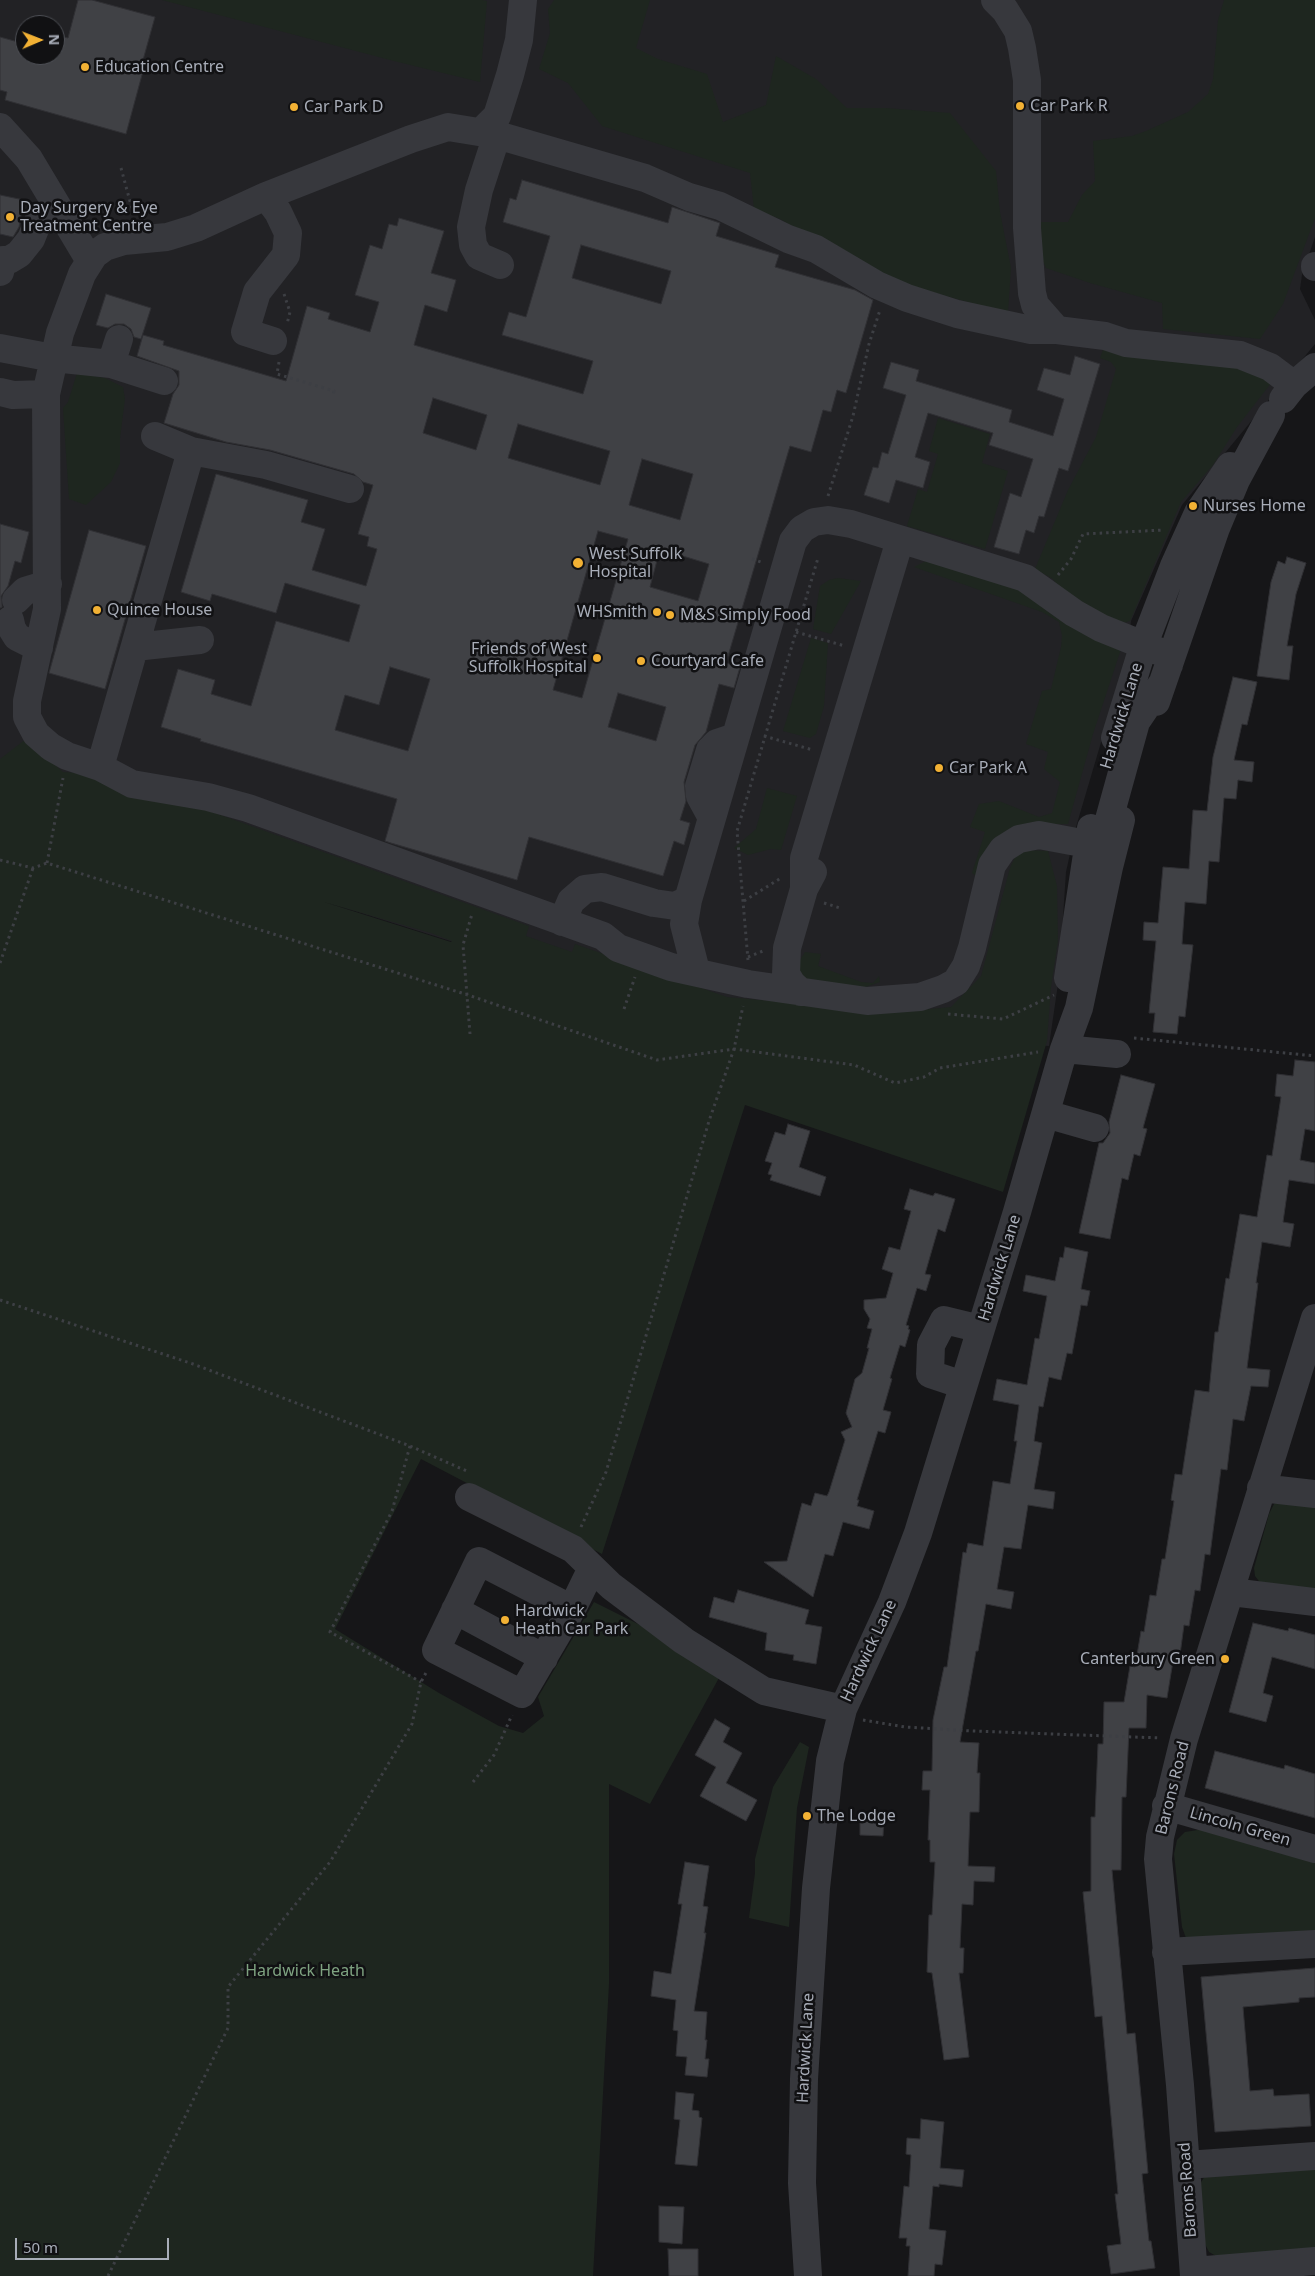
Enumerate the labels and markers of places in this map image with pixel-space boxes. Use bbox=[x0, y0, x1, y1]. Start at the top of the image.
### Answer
place label: Education Centre bbox=[95, 57, 224, 77]
marker: Education Centre bbox=[79, 61, 91, 73]
place label: Car Park R bbox=[1030, 96, 1108, 116]
place label: Car Park D bbox=[304, 97, 384, 117]
marker: Car Park R bbox=[1014, 100, 1026, 112]
marker: Car Park D bbox=[288, 101, 300, 113]
place label: Day Surgery & Eye Treatment Centre bbox=[20, 198, 158, 236]
marker: Day Surgery & Eye Treatment Centre bbox=[4, 211, 16, 223]
place label: Nurses Home bbox=[1203, 496, 1306, 516]
marker: Nurses Home bbox=[1187, 500, 1199, 512]
place label: West Suffolk Hospital bbox=[589, 544, 682, 582]
marker: West Suffolk Hospital bbox=[571, 556, 585, 570]
place label: Quince House bbox=[107, 600, 212, 620]
place label: WHSmith bbox=[577, 602, 647, 622]
marker: Quince House bbox=[91, 604, 103, 616]
place label: M&S Simply Food bbox=[680, 605, 811, 625]
marker: WHSmith bbox=[651, 606, 663, 618]
marker: M&S Simply Food bbox=[664, 609, 676, 621]
place label: Friends of West Suffolk Hospital bbox=[469, 639, 587, 677]
place label: Courtyard Cafe bbox=[651, 651, 764, 671]
marker: Friends of West Suffolk Hospital bbox=[591, 652, 603, 664]
marker: Courtyard Cafe bbox=[635, 655, 647, 667]
place label: Car Park A bbox=[949, 758, 1027, 778]
marker: Car Park A bbox=[933, 762, 945, 774]
place label: Hardwick Heath Car Park bbox=[515, 1601, 628, 1639]
marker: Hardwick Heath Car Park bbox=[499, 1614, 511, 1626]
place label: Canterbury Green bbox=[1080, 1649, 1215, 1669]
marker: Canterbury Green bbox=[1219, 1653, 1231, 1665]
place label: The Lodge bbox=[817, 1806, 896, 1826]
marker: The Lodge bbox=[801, 1810, 813, 1822]

